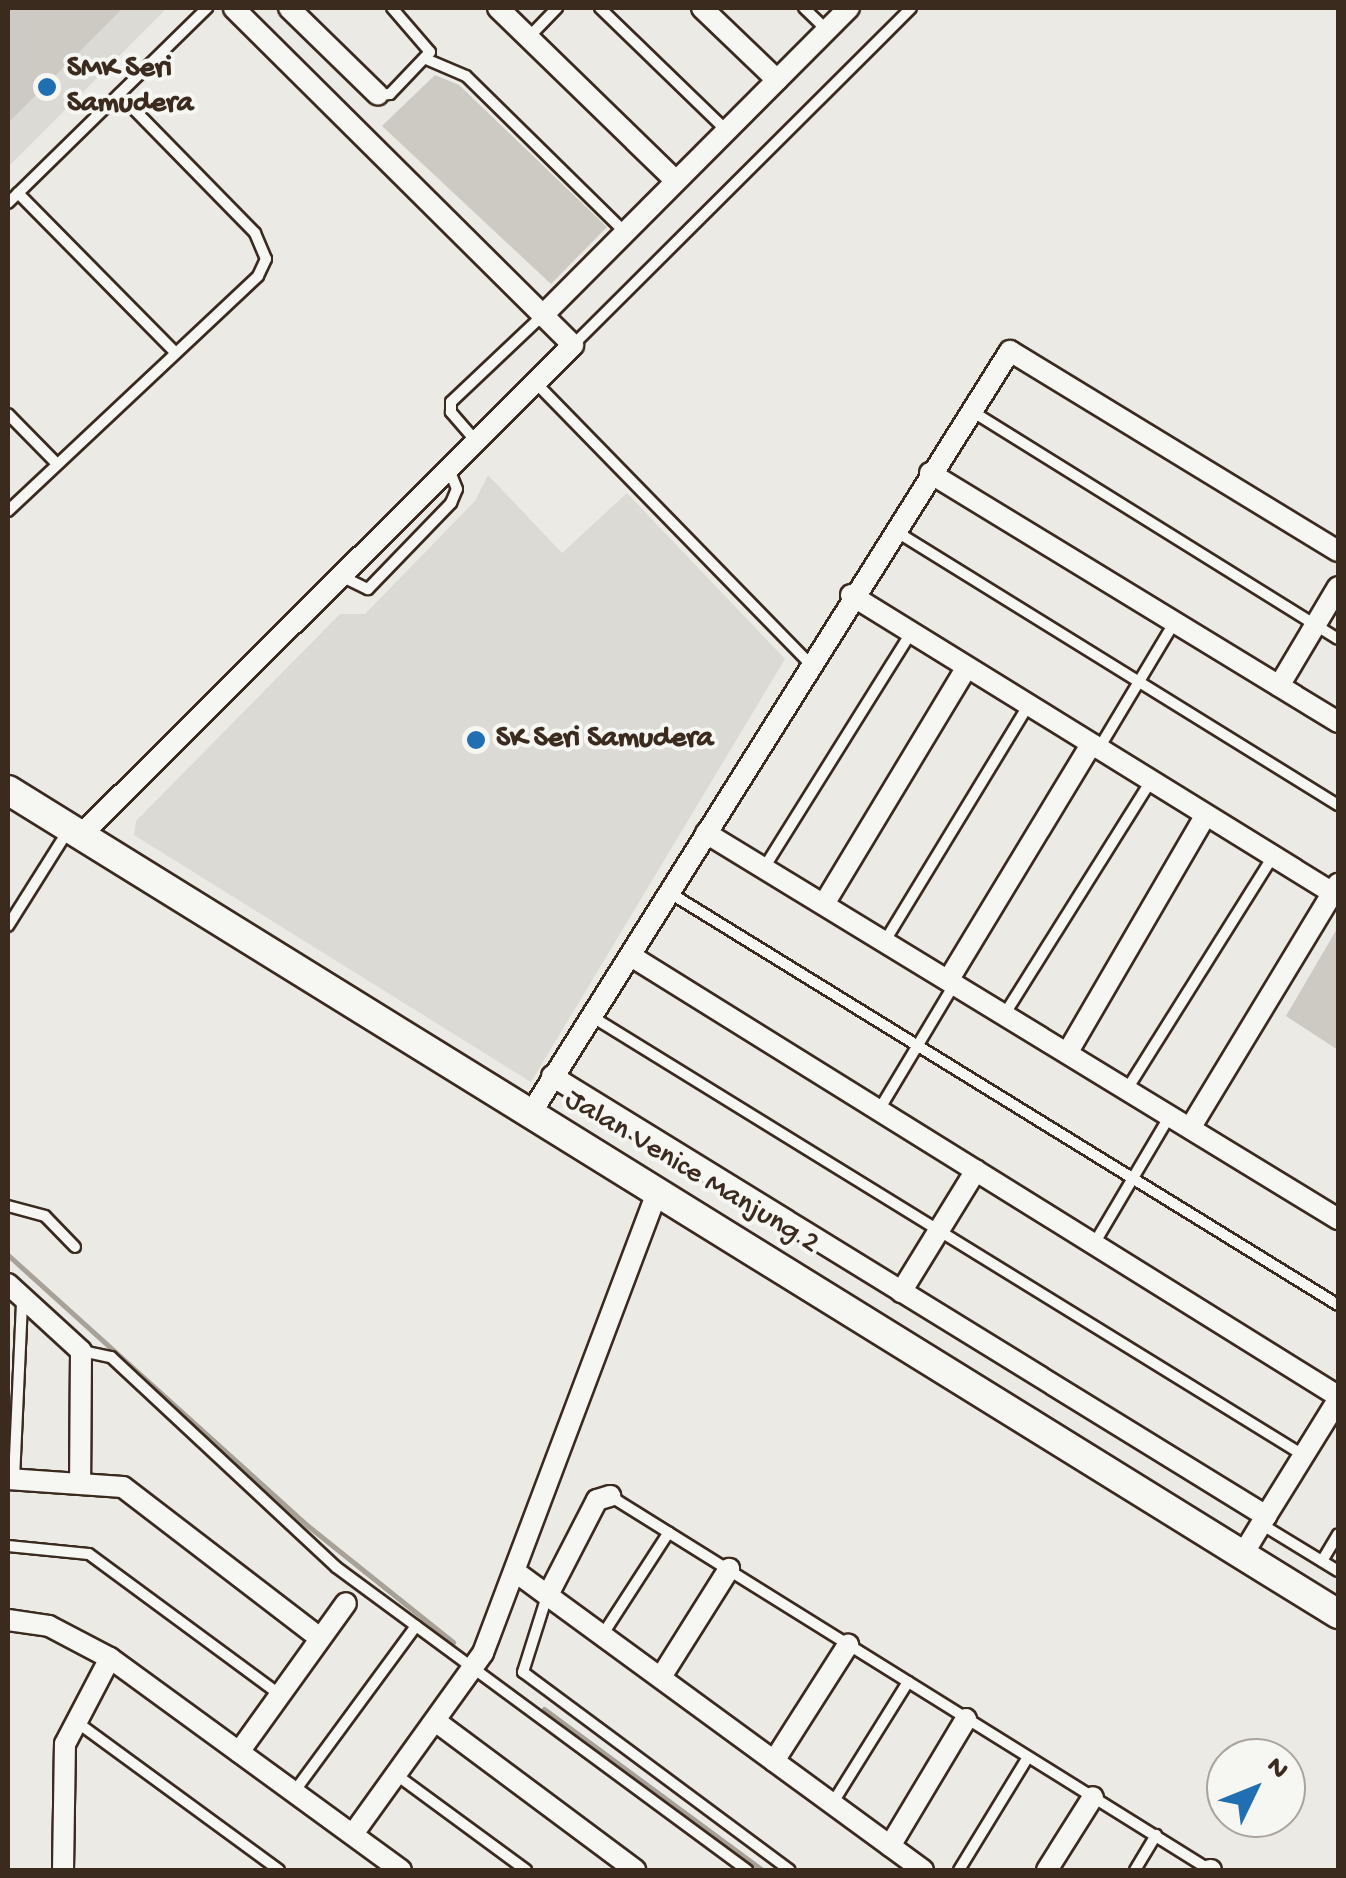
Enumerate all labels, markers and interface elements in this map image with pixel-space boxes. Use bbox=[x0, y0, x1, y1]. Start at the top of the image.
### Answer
place label: SMK Seri Samudera bbox=[67, 52, 193, 122]
marker: SMK Seri Samudera bbox=[36, 76, 58, 98]
place label: SK Seri Samudera bbox=[496, 722, 713, 758]
marker: SK Seri Samudera bbox=[465, 729, 487, 751]
street label: Jalan Venice Manjung 2 bbox=[557, 1083, 825, 1263]
north arrow bbox=[1206, 1738, 1306, 1838]
text: N bbox=[1259, 1751, 1295, 1787]

